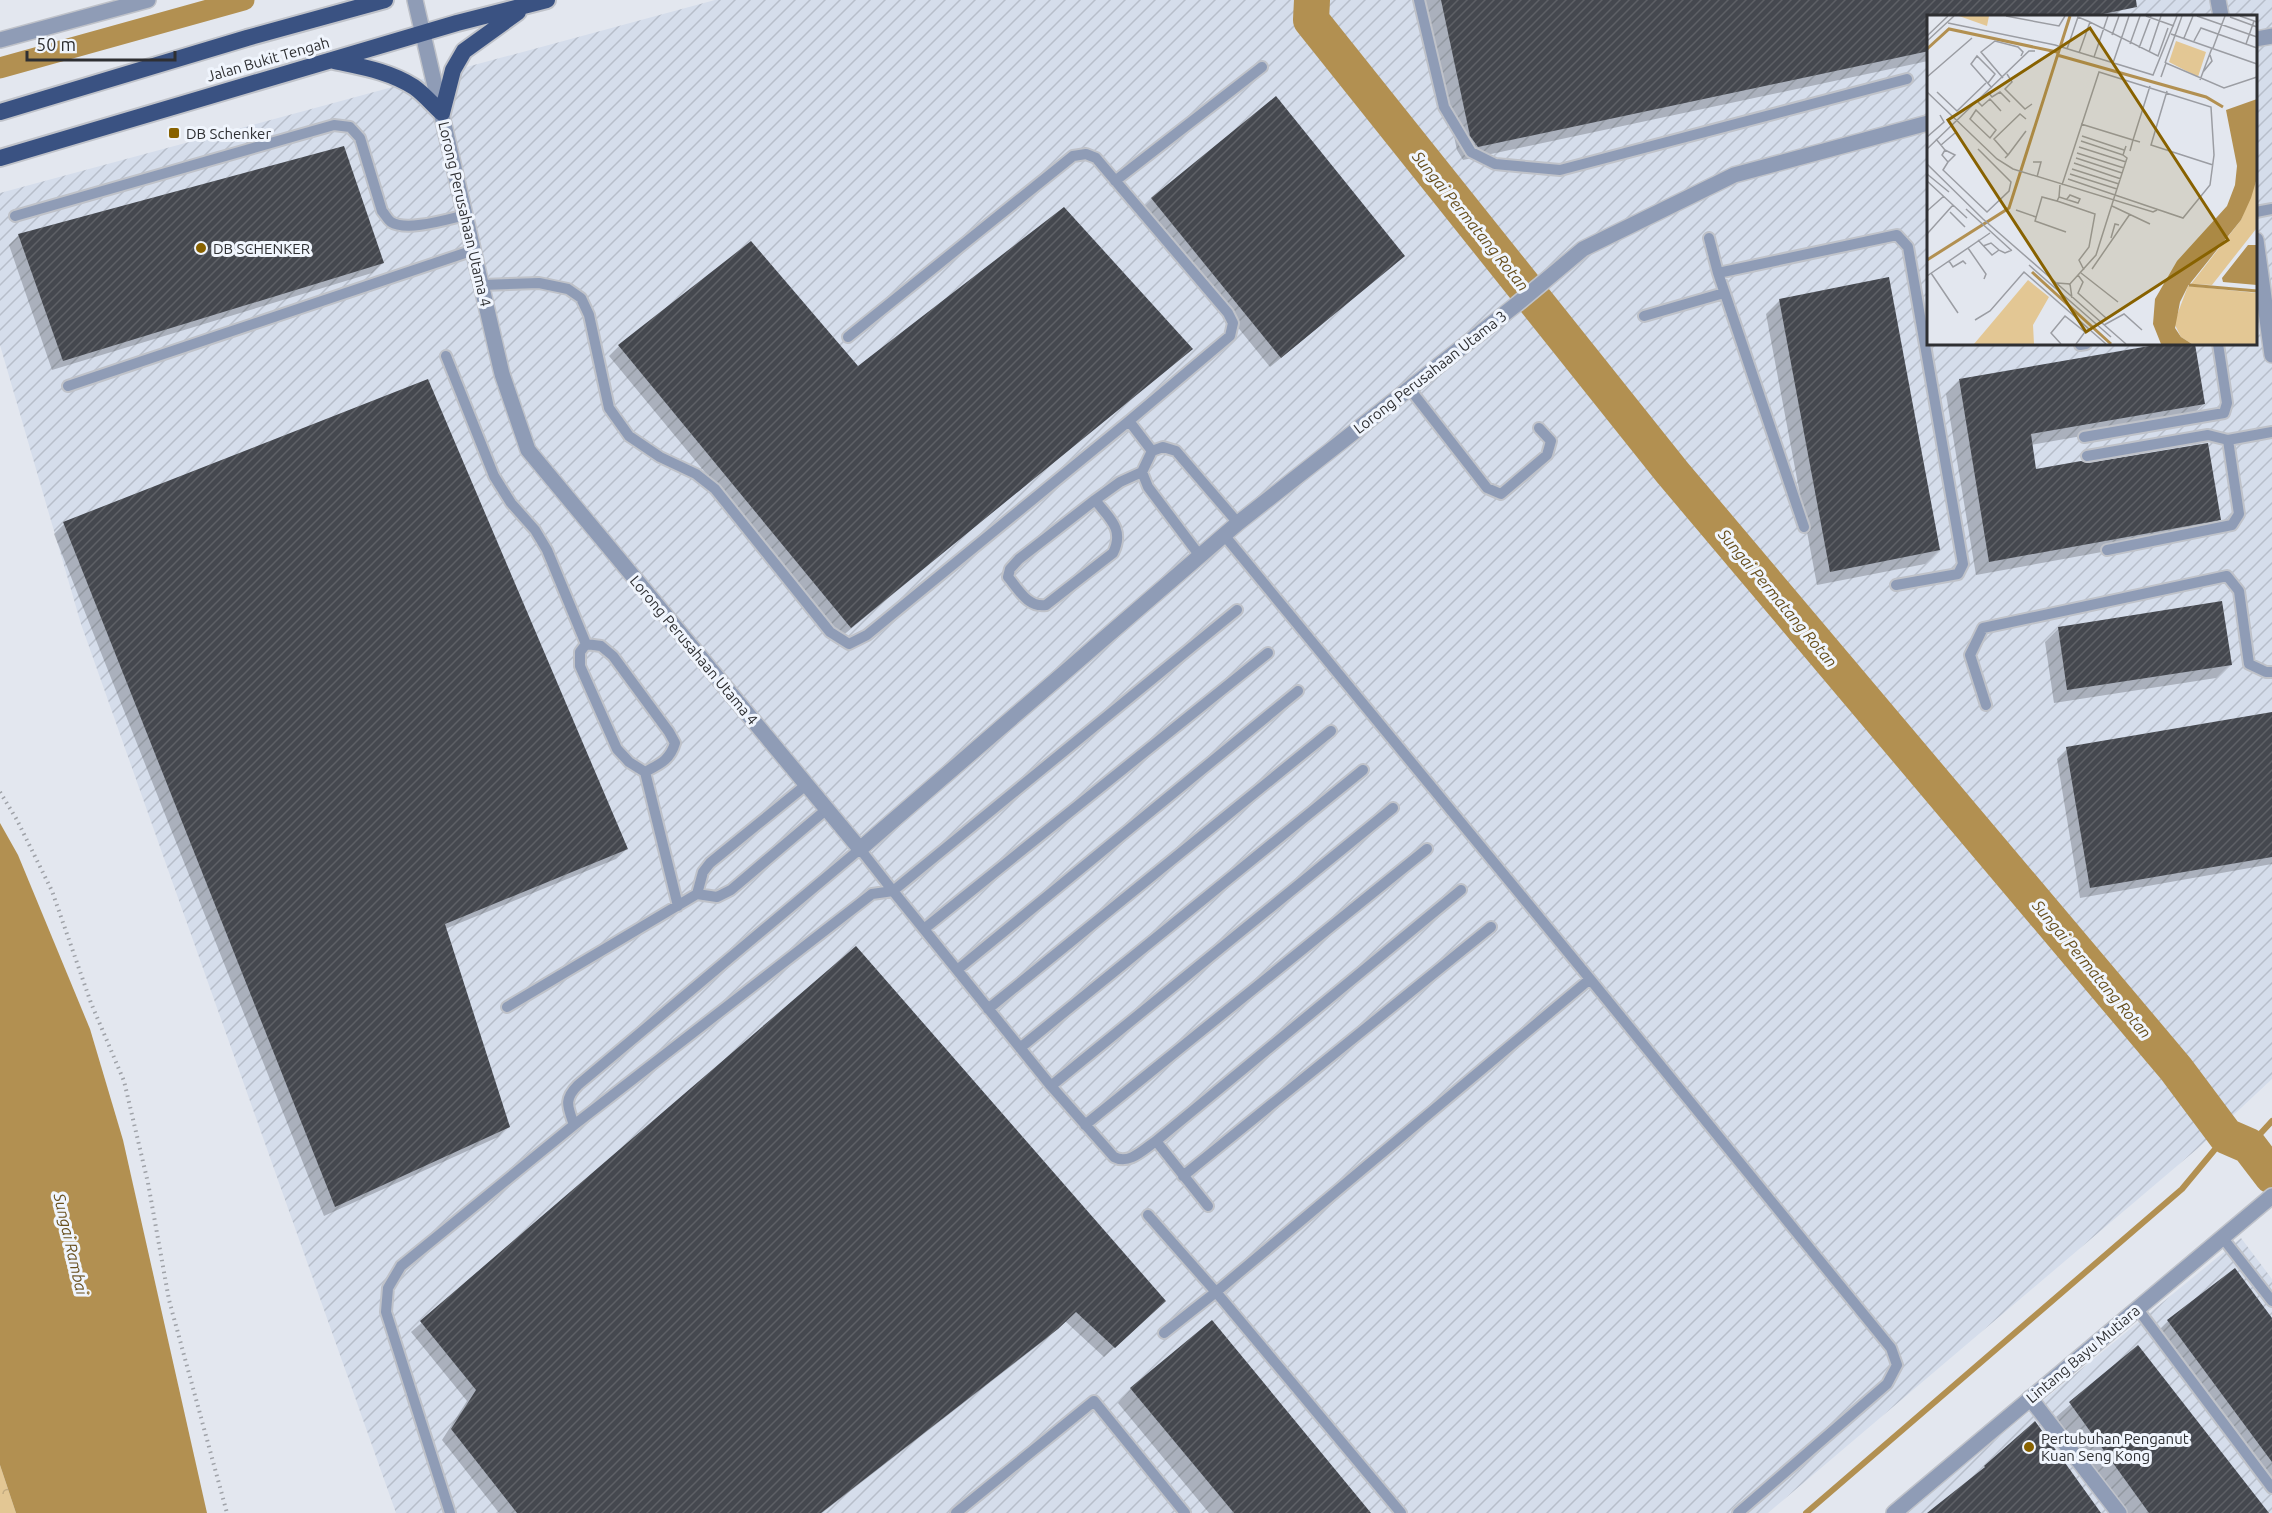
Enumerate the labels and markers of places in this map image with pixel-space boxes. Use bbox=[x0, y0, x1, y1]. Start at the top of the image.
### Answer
place label: DB Schenker bbox=[186, 125, 271, 142]
marker: DB Schenker bbox=[167, 126, 181, 140]
place label: DB SCHENKER bbox=[213, 240, 310, 257]
marker: DB SCHENKER bbox=[194, 241, 208, 255]
place label: Pertubuhan Penganut Kuan Seng Kong bbox=[2041, 1430, 2189, 1464]
marker: Pertubuhan Penganut Kuan Seng Kong bbox=[2022, 1440, 2036, 1454]

